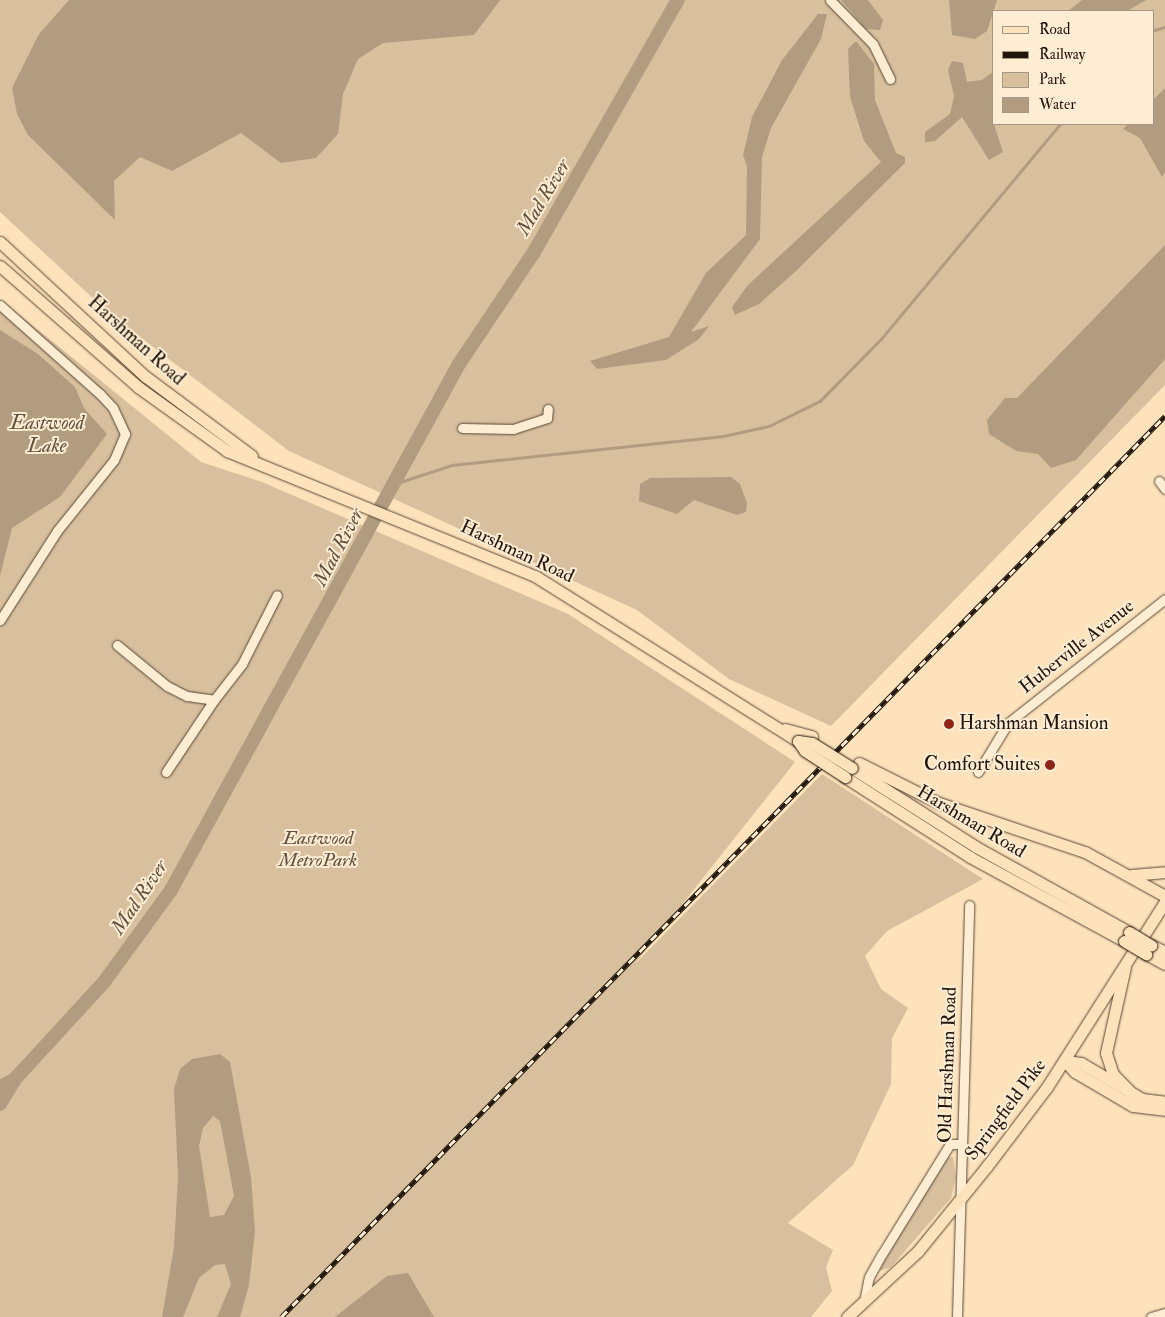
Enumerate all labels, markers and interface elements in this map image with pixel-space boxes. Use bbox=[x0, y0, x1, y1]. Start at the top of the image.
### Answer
legend bbox=[992, 10, 1155, 125]
text: Road bbox=[1039, 20, 1070, 39]
text: Railway bbox=[1039, 45, 1085, 64]
text: Park bbox=[1039, 70, 1066, 89]
text: Water bbox=[1039, 95, 1076, 114]
water label: Mad River bbox=[511, 155, 575, 239]
street label: Harshman Road bbox=[83, 291, 189, 391]
water label: Eastwood Lake bbox=[10, 411, 84, 458]
water label: Mad River bbox=[308, 504, 368, 590]
street label: Harshman Road bbox=[456, 516, 578, 588]
street label: Huberville Avenue bbox=[1015, 595, 1139, 699]
place label: Harshman Mansion bbox=[959, 713, 1109, 735]
marker: Harshman Mansion bbox=[943, 718, 955, 730]
place label: Comfort Suites bbox=[924, 754, 1040, 776]
marker: Comfort Suites bbox=[1044, 759, 1056, 771]
street label: Harshman Road bbox=[912, 781, 1030, 863]
park label: Eastwood MetroPark bbox=[279, 828, 357, 872]
water label: Mad River bbox=[105, 855, 173, 939]
street label: Old Harshman Road bbox=[934, 986, 962, 1144]
street label: Springfield Pike bbox=[961, 1055, 1051, 1165]

